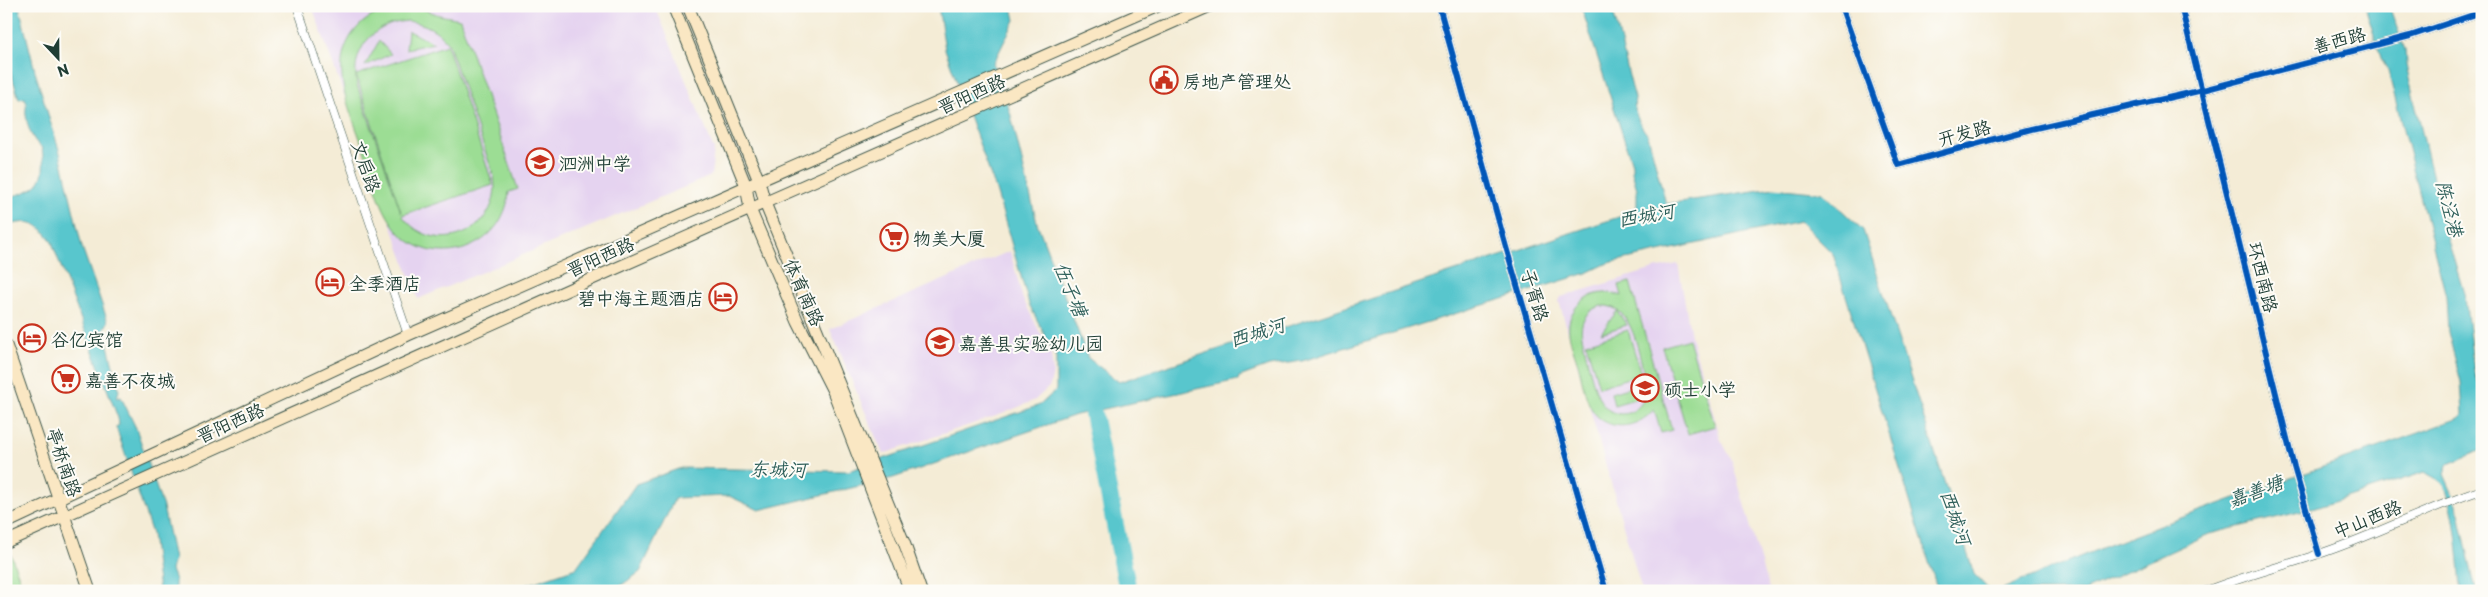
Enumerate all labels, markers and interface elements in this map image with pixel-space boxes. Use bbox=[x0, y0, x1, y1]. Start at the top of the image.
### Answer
street label: 善西路 bbox=[2309, 19, 2369, 59]
north arrow bbox=[32, 32, 82, 82]
text: N bbox=[54, 59, 72, 82]
public building icon: 房地产管理处 bbox=[1149, 65, 1179, 95]
street label: 晋阳西路 bbox=[933, 66, 1009, 120]
place label: 房地产管理处 bbox=[1183, 67, 1291, 94]
street label: 开发路 bbox=[1934, 112, 1994, 152]
street label: 文启路 bbox=[345, 136, 389, 196]
school or university icon: 泗洲中学 bbox=[525, 147, 555, 177]
place label: 泗洲中学 bbox=[559, 149, 631, 176]
water label: 陈泾港 bbox=[2431, 177, 2472, 241]
water label: 西城河 bbox=[1615, 195, 1679, 233]
supermarket icon: 物美大厦 bbox=[879, 222, 909, 252]
place label: 物美大厦 bbox=[913, 224, 985, 251]
street label: 晋阳西路 bbox=[562, 229, 638, 283]
street label: 环西南路 bbox=[2242, 239, 2286, 315]
street label: 体育南路 bbox=[778, 254, 832, 330]
water label: 伍子塘 bbox=[1048, 257, 1096, 323]
street label: 子胥路 bbox=[1515, 265, 1557, 325]
hotel icon: 全季酒店 bbox=[315, 267, 345, 297]
place label: 全季酒店 bbox=[349, 269, 421, 296]
hotel icon: 碧中海主题酒店 bbox=[708, 282, 738, 312]
place label: 碧中海主题酒店 bbox=[578, 284, 704, 311]
water label: 西城河 bbox=[1226, 308, 1291, 353]
hotel icon: 谷亿宾馆 bbox=[17, 323, 47, 353]
place label: 谷亿宾馆 bbox=[51, 325, 123, 352]
school or university icon: 嘉善县实验幼儿园 bbox=[925, 327, 955, 357]
place label: 嘉善县实验幼儿园 bbox=[959, 329, 1103, 356]
supermarket icon: 嘉善不夜城 bbox=[51, 364, 81, 394]
place label: 嘉善不夜城 bbox=[85, 366, 175, 393]
school or university icon: 硕士小学 bbox=[1630, 373, 1660, 403]
place label: 硕士小学 bbox=[1664, 375, 1736, 402]
street label: 晋阳西路 bbox=[192, 395, 268, 449]
street label: 亭桥南路 bbox=[41, 424, 89, 500]
water label: 东城河 bbox=[749, 454, 810, 483]
water label: 嘉善塘 bbox=[2223, 466, 2288, 513]
water label: 西城河 bbox=[1934, 485, 1980, 551]
street label: 中山西路 bbox=[2329, 492, 2405, 544]

